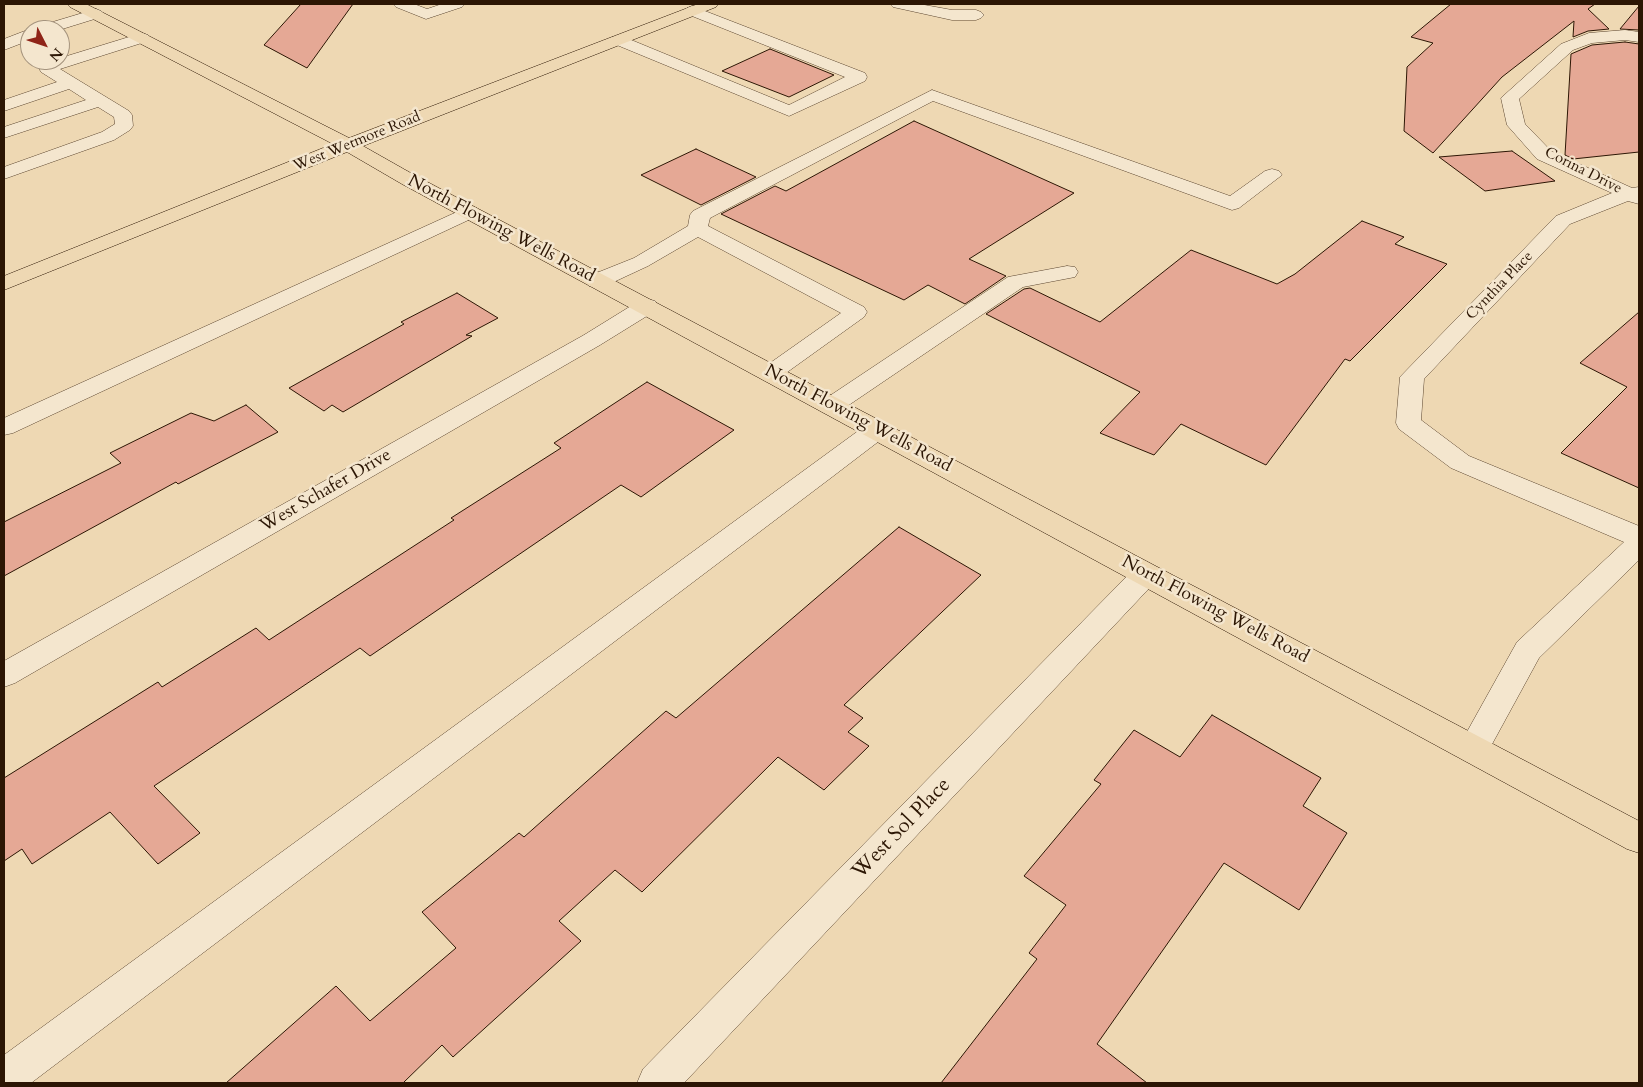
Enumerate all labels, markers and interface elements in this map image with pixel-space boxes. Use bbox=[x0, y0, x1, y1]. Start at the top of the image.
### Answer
north arrow bbox=[20, 20, 70, 70]
text: N bbox=[45, 44, 67, 65]
street label: West Wetmore Road bbox=[291, 108, 423, 176]
street label: Corina Drive bbox=[1541, 144, 1625, 198]
street label: North Flowing Wells Road bbox=[404, 170, 598, 288]
street label: Cynthia Place bbox=[1463, 248, 1537, 324]
street label: North Flowing Wells Road bbox=[761, 360, 955, 478]
street label: West Schafer Drive bbox=[256, 445, 396, 537]
street label: North Flowing Wells Road bbox=[1118, 551, 1312, 669]
street label: West Sol Place bbox=[847, 773, 957, 885]

